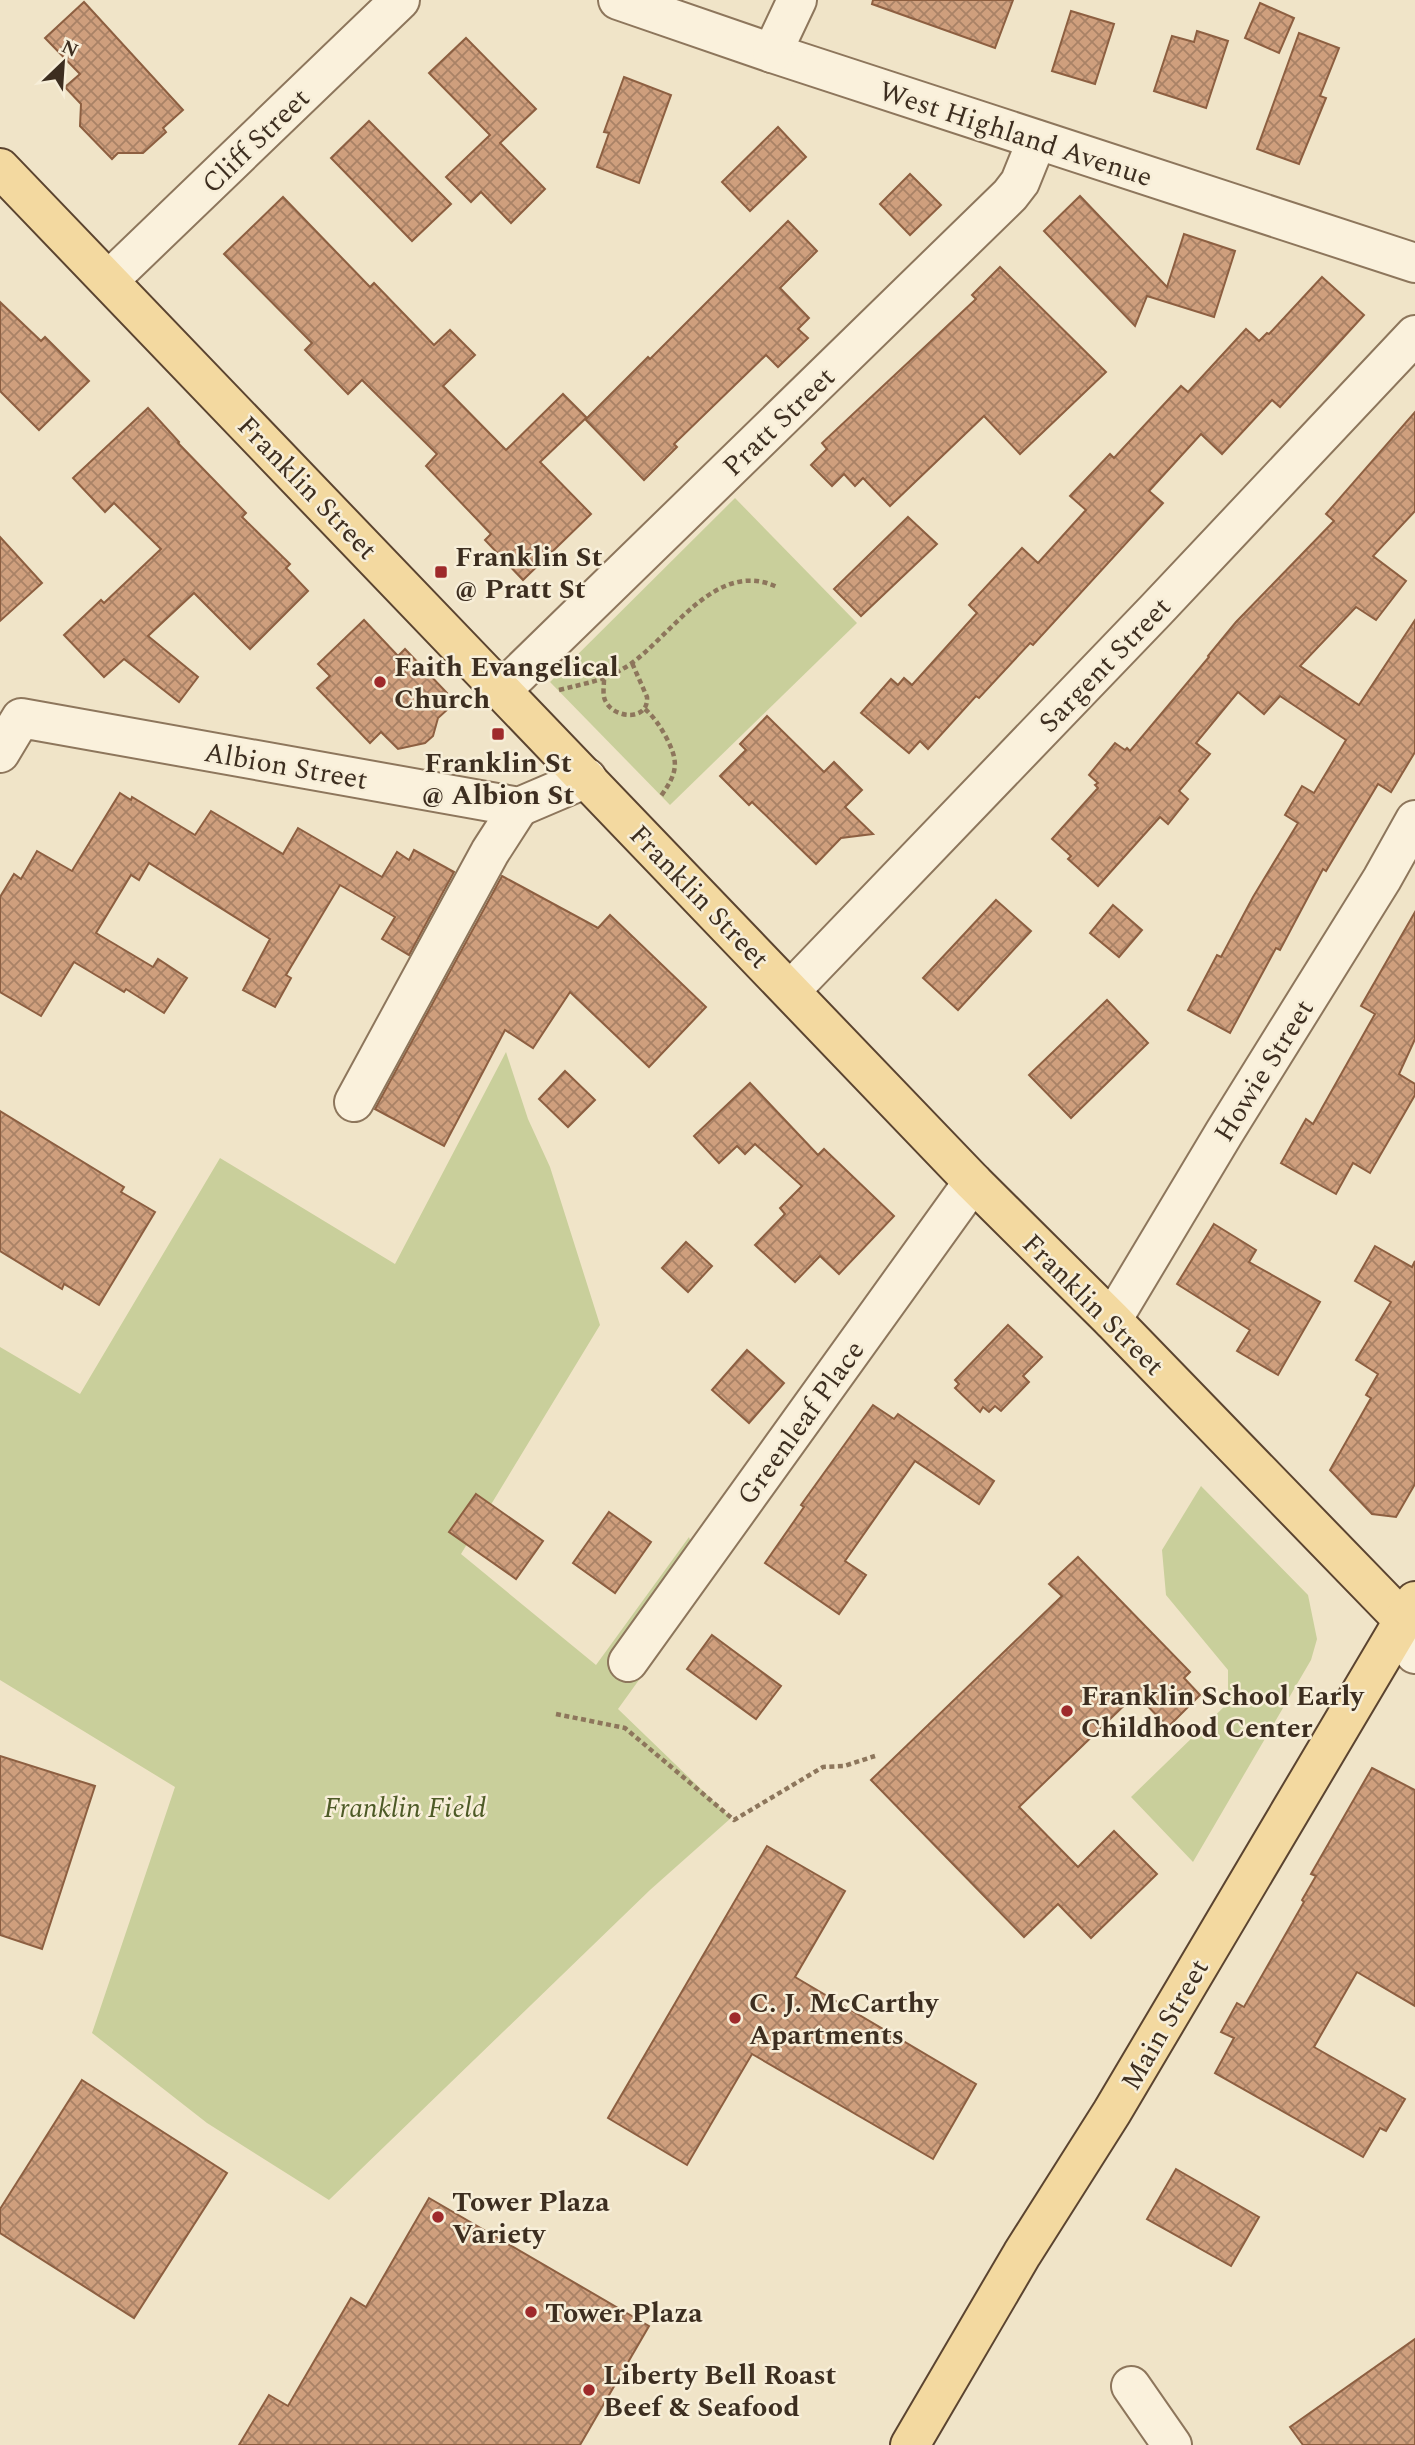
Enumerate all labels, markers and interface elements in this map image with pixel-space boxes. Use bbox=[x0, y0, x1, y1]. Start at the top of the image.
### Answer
north arrow bbox=[28, 28, 98, 98]
text: N bbox=[56, 33, 83, 65]
street label: West Highland Avenue bbox=[873, 70, 1158, 199]
street label: Cliff Street bbox=[192, 78, 320, 204]
street label: Pratt Street bbox=[713, 357, 845, 487]
street label: Franklin Street bbox=[227, 406, 387, 570]
place label: Franklin St @ Pratt St bbox=[455, 536, 603, 611]
marker: Franklin St @ Pratt St bbox=[433, 564, 449, 580]
street label: Sargent Street bbox=[1029, 587, 1182, 743]
place label: Faith Evangelical Church bbox=[394, 646, 619, 721]
marker: Faith Evangelical Church bbox=[372, 674, 388, 690]
marker: Franklin St @ Albion St bbox=[490, 726, 506, 742]
street label: Albion Street bbox=[201, 731, 371, 802]
place label: Franklin St @ Albion St bbox=[422, 742, 574, 817]
street label: Franklin Street bbox=[619, 815, 779, 979]
street label: Howie Street bbox=[1203, 991, 1325, 1151]
street label: Franklin Street bbox=[1012, 1224, 1174, 1386]
street label: Greenleaf Place bbox=[727, 1331, 876, 1514]
place label: Franklin School Early Childhood Center bbox=[1081, 1675, 1365, 1750]
marker: Franklin School Early Childhood Center bbox=[1059, 1703, 1075, 1719]
park label: Franklin Field bbox=[324, 1787, 486, 1830]
street label: Main Street bbox=[1110, 1951, 1220, 2099]
place label: C. J. McCarthy Apartments bbox=[749, 1982, 940, 2057]
marker: C. J. McCarthy Apartments bbox=[727, 2010, 743, 2026]
place label: Tower Plaza Variety bbox=[452, 2181, 610, 2256]
marker: Tower Plaza Variety bbox=[430, 2209, 446, 2225]
place label: Tower Plaza bbox=[545, 2292, 703, 2335]
marker: Tower Plaza bbox=[523, 2304, 539, 2320]
place label: Liberty Bell Roast Beef & Seafood bbox=[603, 2354, 837, 2429]
marker: Liberty Bell Roast Beef & Seafood bbox=[581, 2382, 597, 2398]

